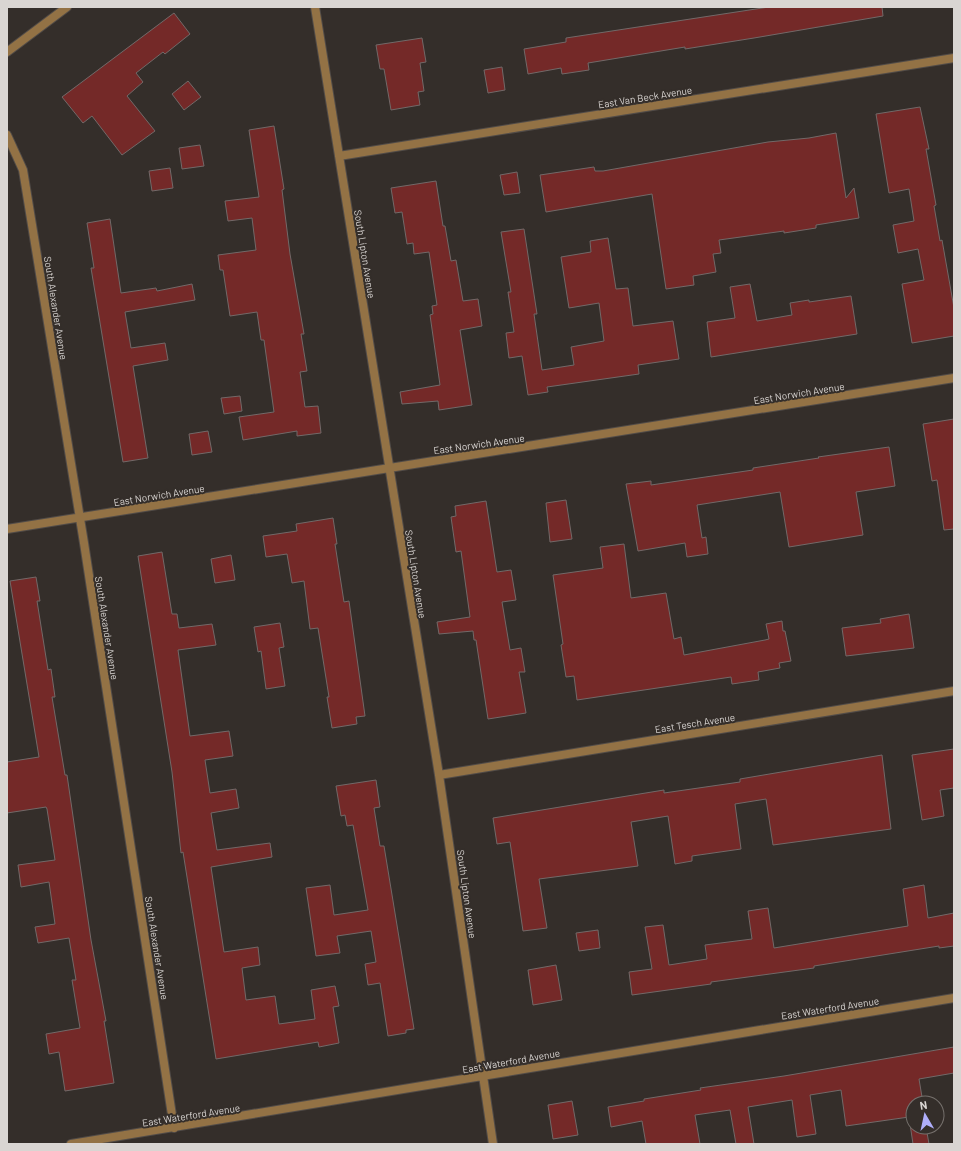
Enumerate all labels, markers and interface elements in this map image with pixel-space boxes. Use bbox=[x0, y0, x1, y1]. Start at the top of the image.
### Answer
street label: East Van Beck Avenue bbox=[597, 84, 693, 110]
street label: South Lipton Avenue bbox=[352, 209, 378, 299]
street label: South Alexander Avenue bbox=[42, 255, 70, 361]
street label: East Norwich Avenue bbox=[753, 380, 845, 406]
street label: East Norwich Avenue bbox=[433, 432, 525, 456]
street label: East Norwich Avenue bbox=[113, 482, 205, 508]
street label: South Lipton Avenue bbox=[403, 529, 429, 619]
street label: South Alexander Avenue bbox=[93, 575, 121, 681]
street label: East Tesch Avenue bbox=[654, 711, 736, 735]
street label: South Lipton Avenue bbox=[455, 849, 479, 939]
street label: South Alexander Avenue bbox=[143, 895, 171, 1001]
street label: East Waterford Avenue bbox=[780, 994, 880, 1022]
street label: East Waterford Avenue bbox=[461, 1046, 561, 1076]
north arrow bbox=[905, 1095, 945, 1135]
text: N bbox=[919, 1098, 928, 1112]
street label: East Waterford Avenue bbox=[141, 1101, 241, 1129]

